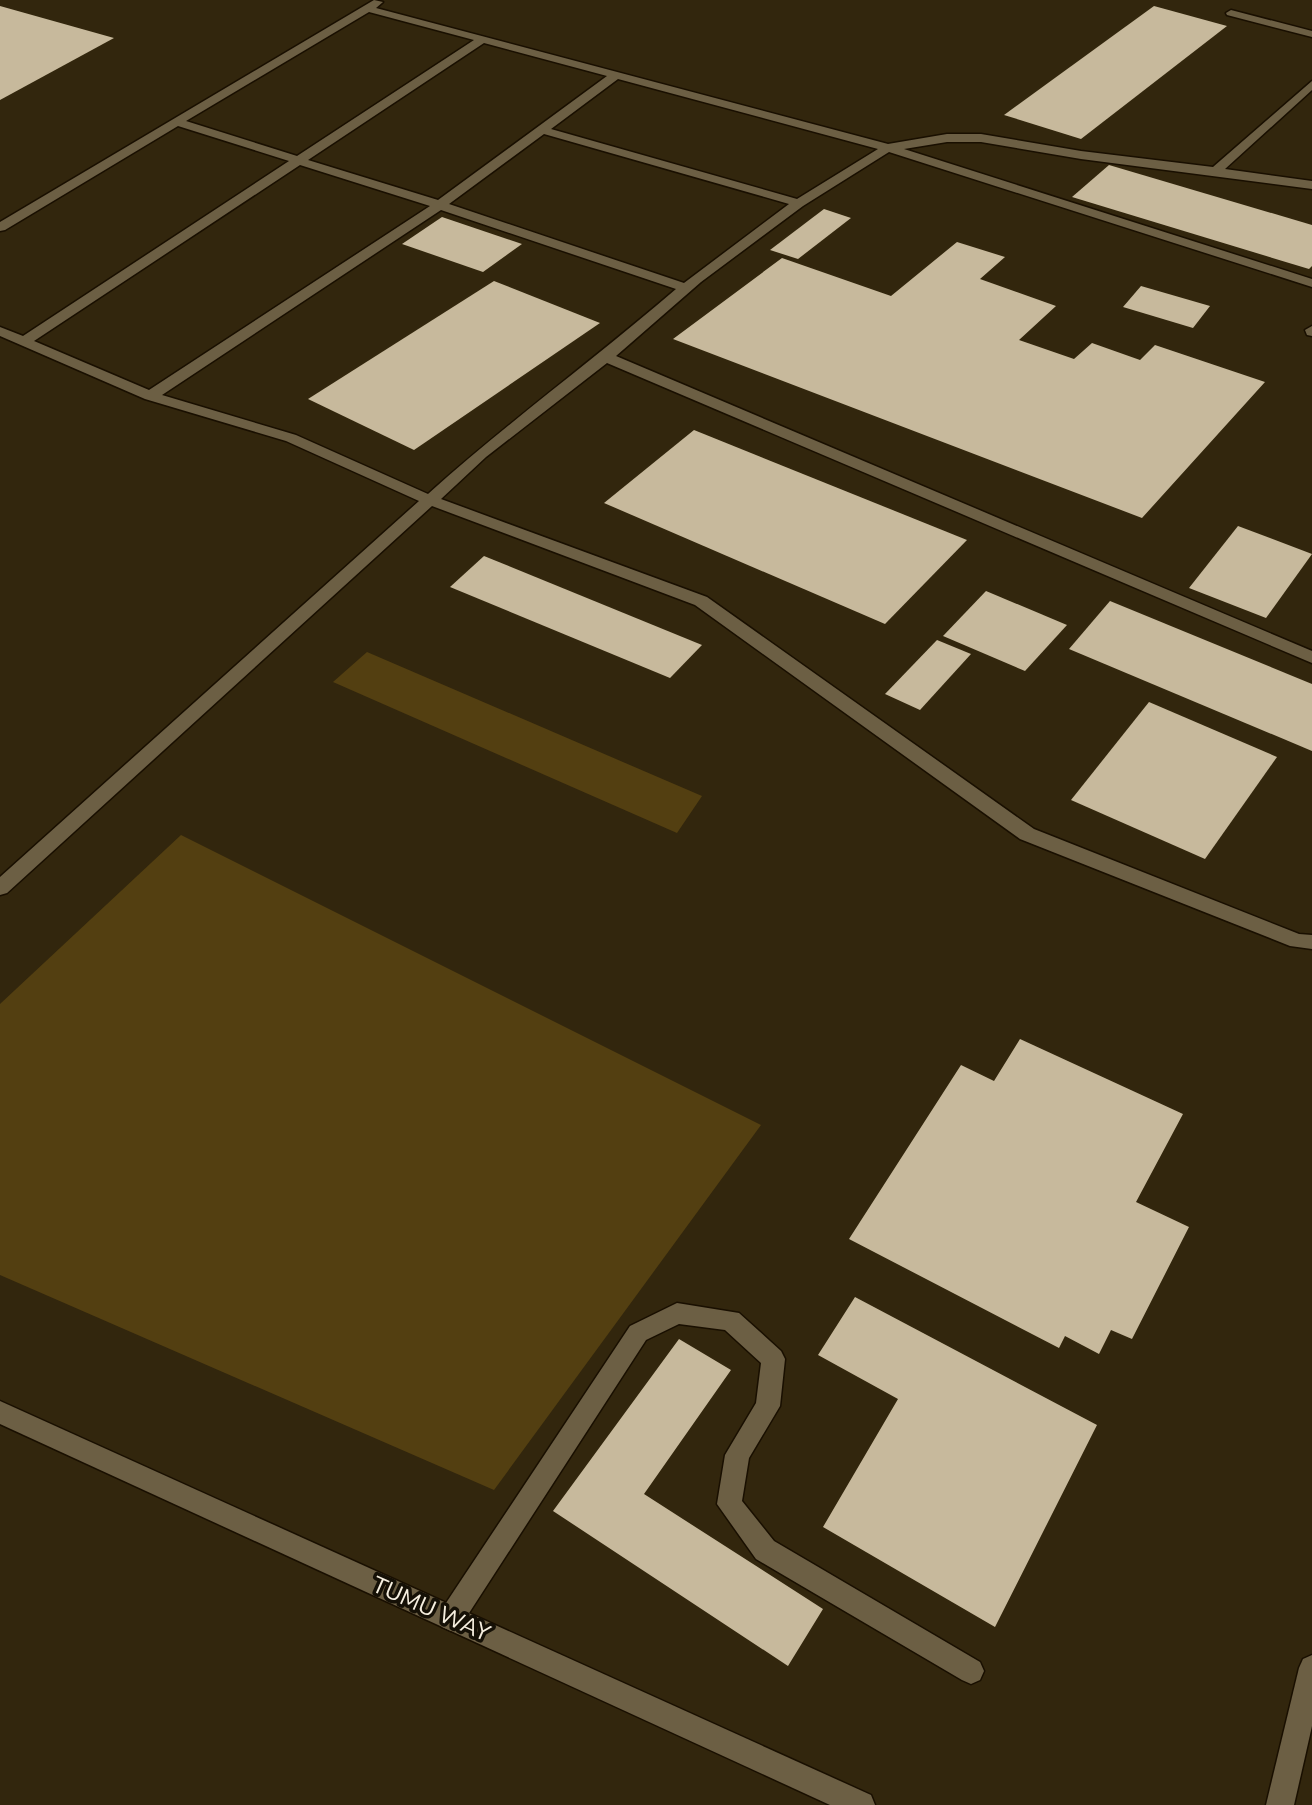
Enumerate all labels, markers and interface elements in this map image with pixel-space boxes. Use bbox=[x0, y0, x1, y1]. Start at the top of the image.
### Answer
street label: TUMU WAY bbox=[367, 1569, 495, 1649]

